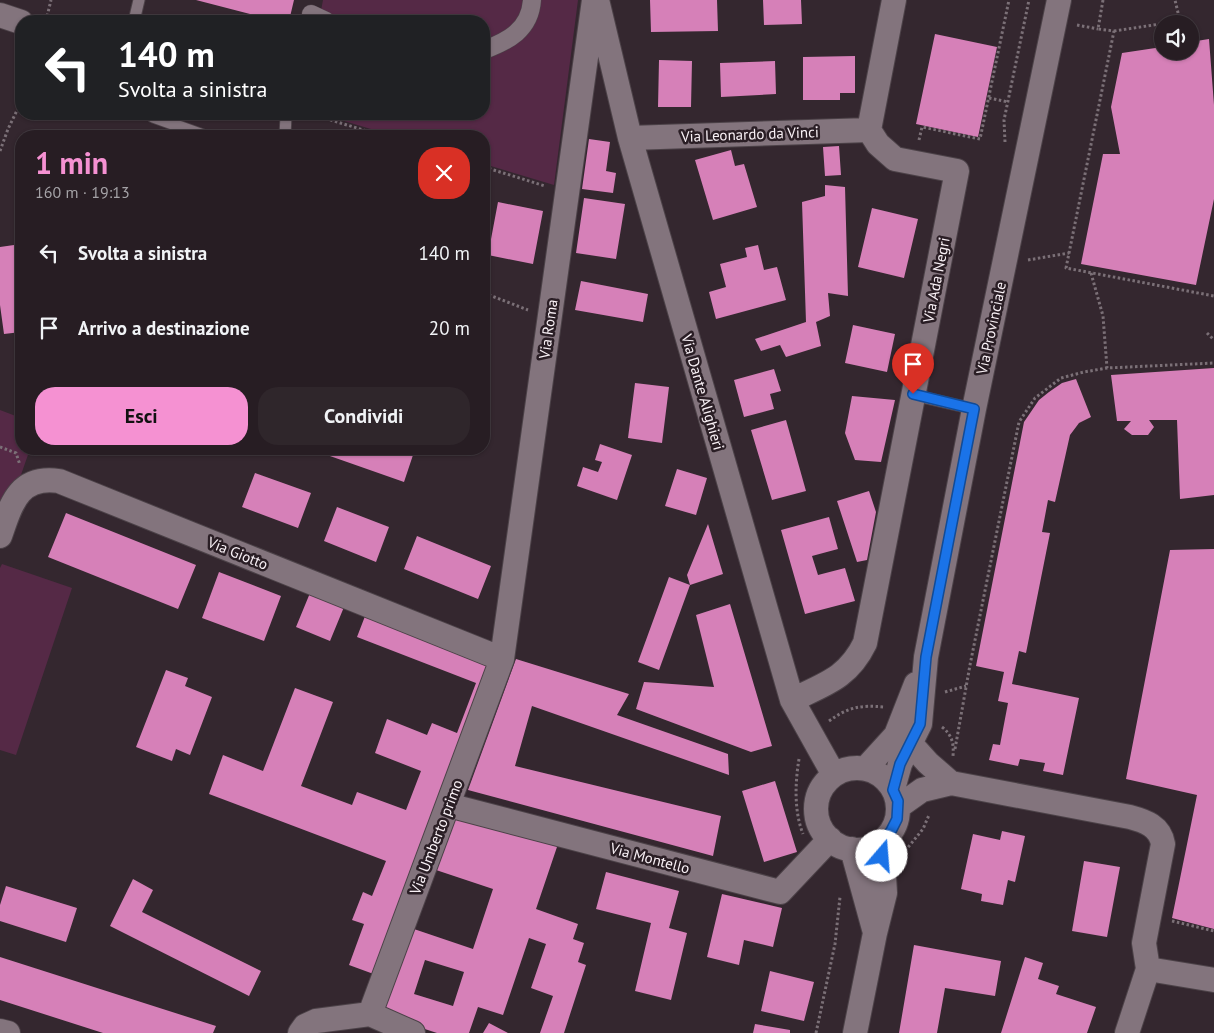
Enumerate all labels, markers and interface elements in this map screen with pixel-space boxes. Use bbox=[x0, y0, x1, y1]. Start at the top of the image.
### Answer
map controls bbox=[1154, 15, 1199, 60]
button: sound bbox=[1154, 15, 1199, 60]
text: 140 m bbox=[118, 31, 215, 77]
icon: left bbox=[35, 35, 100, 100]
text: Svolta a sinistra bbox=[118, 75, 268, 103]
street label: Via Leonardo da Vinci bbox=[680, 122, 819, 146]
text: 1 min bbox=[35, 143, 108, 182]
button: close bbox=[418, 147, 470, 199]
text: 160 m · 19:13 bbox=[35, 182, 130, 202]
street label: Via Ada Negri bbox=[918, 236, 954, 325]
icon: left bbox=[35, 239, 63, 267]
text: Svolta a sinistra bbox=[78, 241, 207, 265]
text: 140 m bbox=[418, 241, 470, 265]
street label: Via Provinciale bbox=[972, 280, 1010, 377]
street label: Via Roma bbox=[534, 298, 562, 361]
icon: arrive bbox=[35, 314, 63, 342]
text: Arrivo a destinazione bbox=[78, 316, 250, 340]
text: 20 m bbox=[429, 316, 470, 340]
street label: Via Dante Alighieri bbox=[677, 331, 729, 452]
pin bbox=[892, 343, 934, 394]
icon: arrive bbox=[899, 350, 927, 378]
button: Esci bbox=[35, 387, 248, 445]
button: Condividi bbox=[258, 387, 470, 445]
street label: Via Giotto bbox=[204, 532, 271, 574]
street label: Via Umberto primo bbox=[405, 777, 467, 898]
position arrow bbox=[855, 829, 907, 881]
street label: Via Montello bbox=[607, 838, 692, 878]

